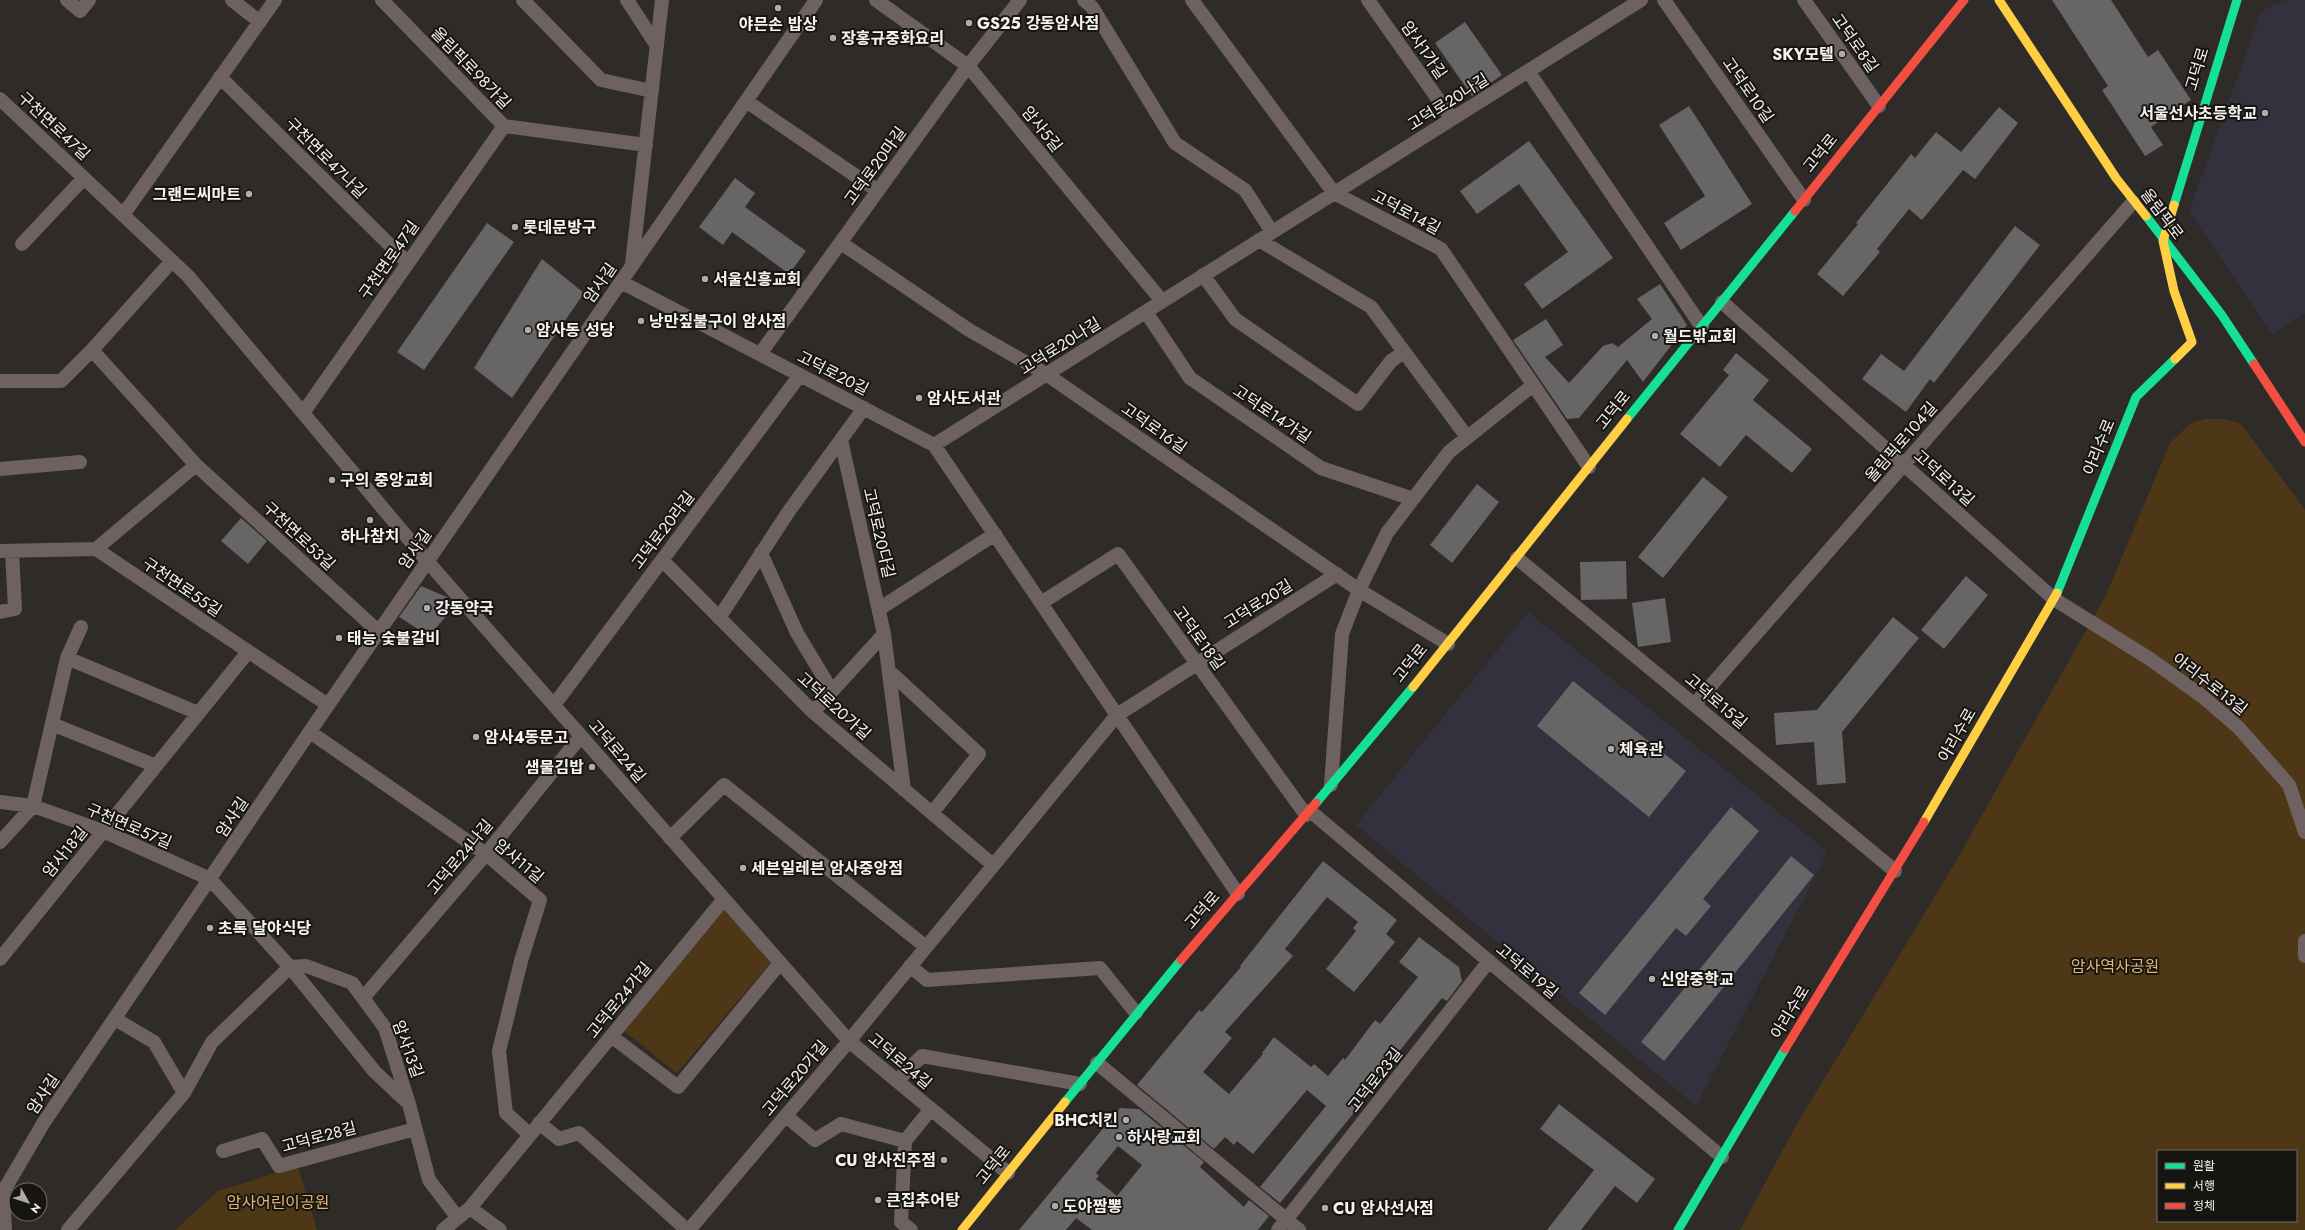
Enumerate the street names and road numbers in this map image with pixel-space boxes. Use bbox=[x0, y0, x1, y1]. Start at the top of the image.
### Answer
street label: 고덕로8길 bbox=[1826, 9, 1884, 77]
street label: 암사1가길 bbox=[1396, 16, 1452, 84]
street label: 올림픽로98가길 bbox=[426, 22, 516, 114]
street label: 고덕로 bbox=[2180, 44, 2215, 93]
street label: 고덕로10길 bbox=[1717, 52, 1779, 128]
street label: 고덕로20나길 bbox=[1403, 68, 1493, 136]
street label: 구천면로47길 bbox=[13, 86, 95, 166]
street label: 암사5길 bbox=[1016, 101, 1068, 157]
street label: 구천면로47나길 bbox=[280, 112, 372, 204]
street label: 고덕로20마길 bbox=[839, 122, 911, 210]
street label: 고덕로 bbox=[1797, 128, 1843, 177]
street label: 고덕로14길 bbox=[1367, 184, 1445, 240]
street label: 올림픽로 bbox=[2135, 184, 2189, 245]
street label: 구천면로47길 bbox=[353, 216, 425, 304]
street label: 암사길 bbox=[578, 258, 622, 308]
street label: 고덕로20나길 bbox=[1015, 312, 1105, 380]
street label: 고덕로20길 bbox=[793, 345, 873, 401]
street label: 고덕로14가길 bbox=[1228, 379, 1316, 449]
street label: 고덕로 bbox=[1590, 385, 1636, 434]
street label: 고덕로16길 bbox=[1117, 397, 1191, 459]
street label: 올림픽로104길 bbox=[1860, 397, 1942, 487]
street label: 아리수로 bbox=[2077, 415, 2121, 479]
street label: 고덕로13길 bbox=[1909, 444, 1979, 512]
street label: 고덕로20다길 bbox=[857, 485, 901, 581]
street label: 고덕로20라길 bbox=[626, 486, 700, 574]
street label: 구천면로53길 bbox=[258, 496, 340, 576]
street label: 암사길 bbox=[393, 524, 437, 574]
street label: 구천면로55길 bbox=[138, 552, 226, 622]
street label: 고덕로20길 bbox=[1219, 574, 1297, 634]
street label: 고덕로18길 bbox=[1168, 601, 1230, 675]
street label: 고덕로 bbox=[1387, 638, 1433, 687]
street label: 아리수로13길 bbox=[2168, 647, 2252, 721]
street label: 고덕로20가길 bbox=[792, 667, 876, 745]
street label: 고덕로15길 bbox=[1680, 668, 1752, 734]
street label: 아리수로 bbox=[1932, 704, 1982, 766]
street label: 고덕로24길 bbox=[583, 714, 651, 788]
street label: 암사길 bbox=[210, 792, 254, 842]
street label: 구천면로57길 bbox=[83, 798, 175, 854]
street label: 고덕로24나길 bbox=[422, 814, 498, 900]
street label: 암사18길 bbox=[37, 821, 93, 883]
street label: 암사11길 bbox=[489, 833, 549, 889]
street label: 고덕로 bbox=[1179, 886, 1225, 934]
street label: 고덕로19길 bbox=[1491, 938, 1563, 1004]
street label: 고덕로24가길 bbox=[581, 957, 657, 1043]
street label: 아리수로 bbox=[1765, 981, 1815, 1043]
street label: 암사13길 bbox=[387, 1017, 429, 1081]
street label: 고덕로24길 bbox=[863, 1027, 937, 1095]
street label: 고덕로20가길 bbox=[757, 1035, 833, 1121]
street label: 고덕로23길 bbox=[1342, 1043, 1408, 1117]
street label: 암사길 bbox=[21, 1069, 65, 1119]
street label: 고덕로28길 bbox=[279, 1116, 359, 1158]
street label: 고덕로 bbox=[970, 1140, 1016, 1189]

